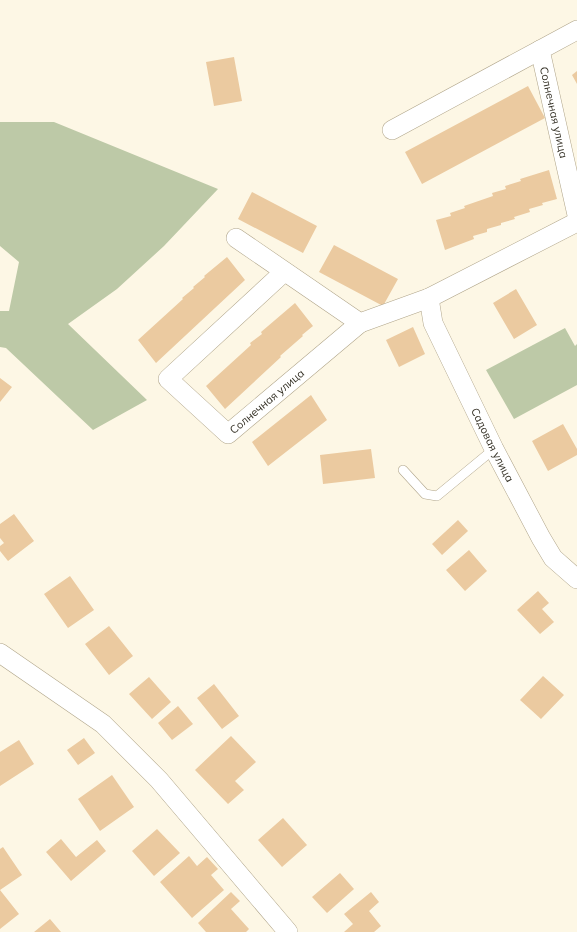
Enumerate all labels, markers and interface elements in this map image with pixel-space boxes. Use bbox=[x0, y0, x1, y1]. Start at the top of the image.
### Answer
street label: Солнечная улица bbox=[537, 65, 571, 159]
street label: Солнечная улица bbox=[227, 366, 307, 437]
street label: Садовая улица bbox=[468, 406, 517, 484]

